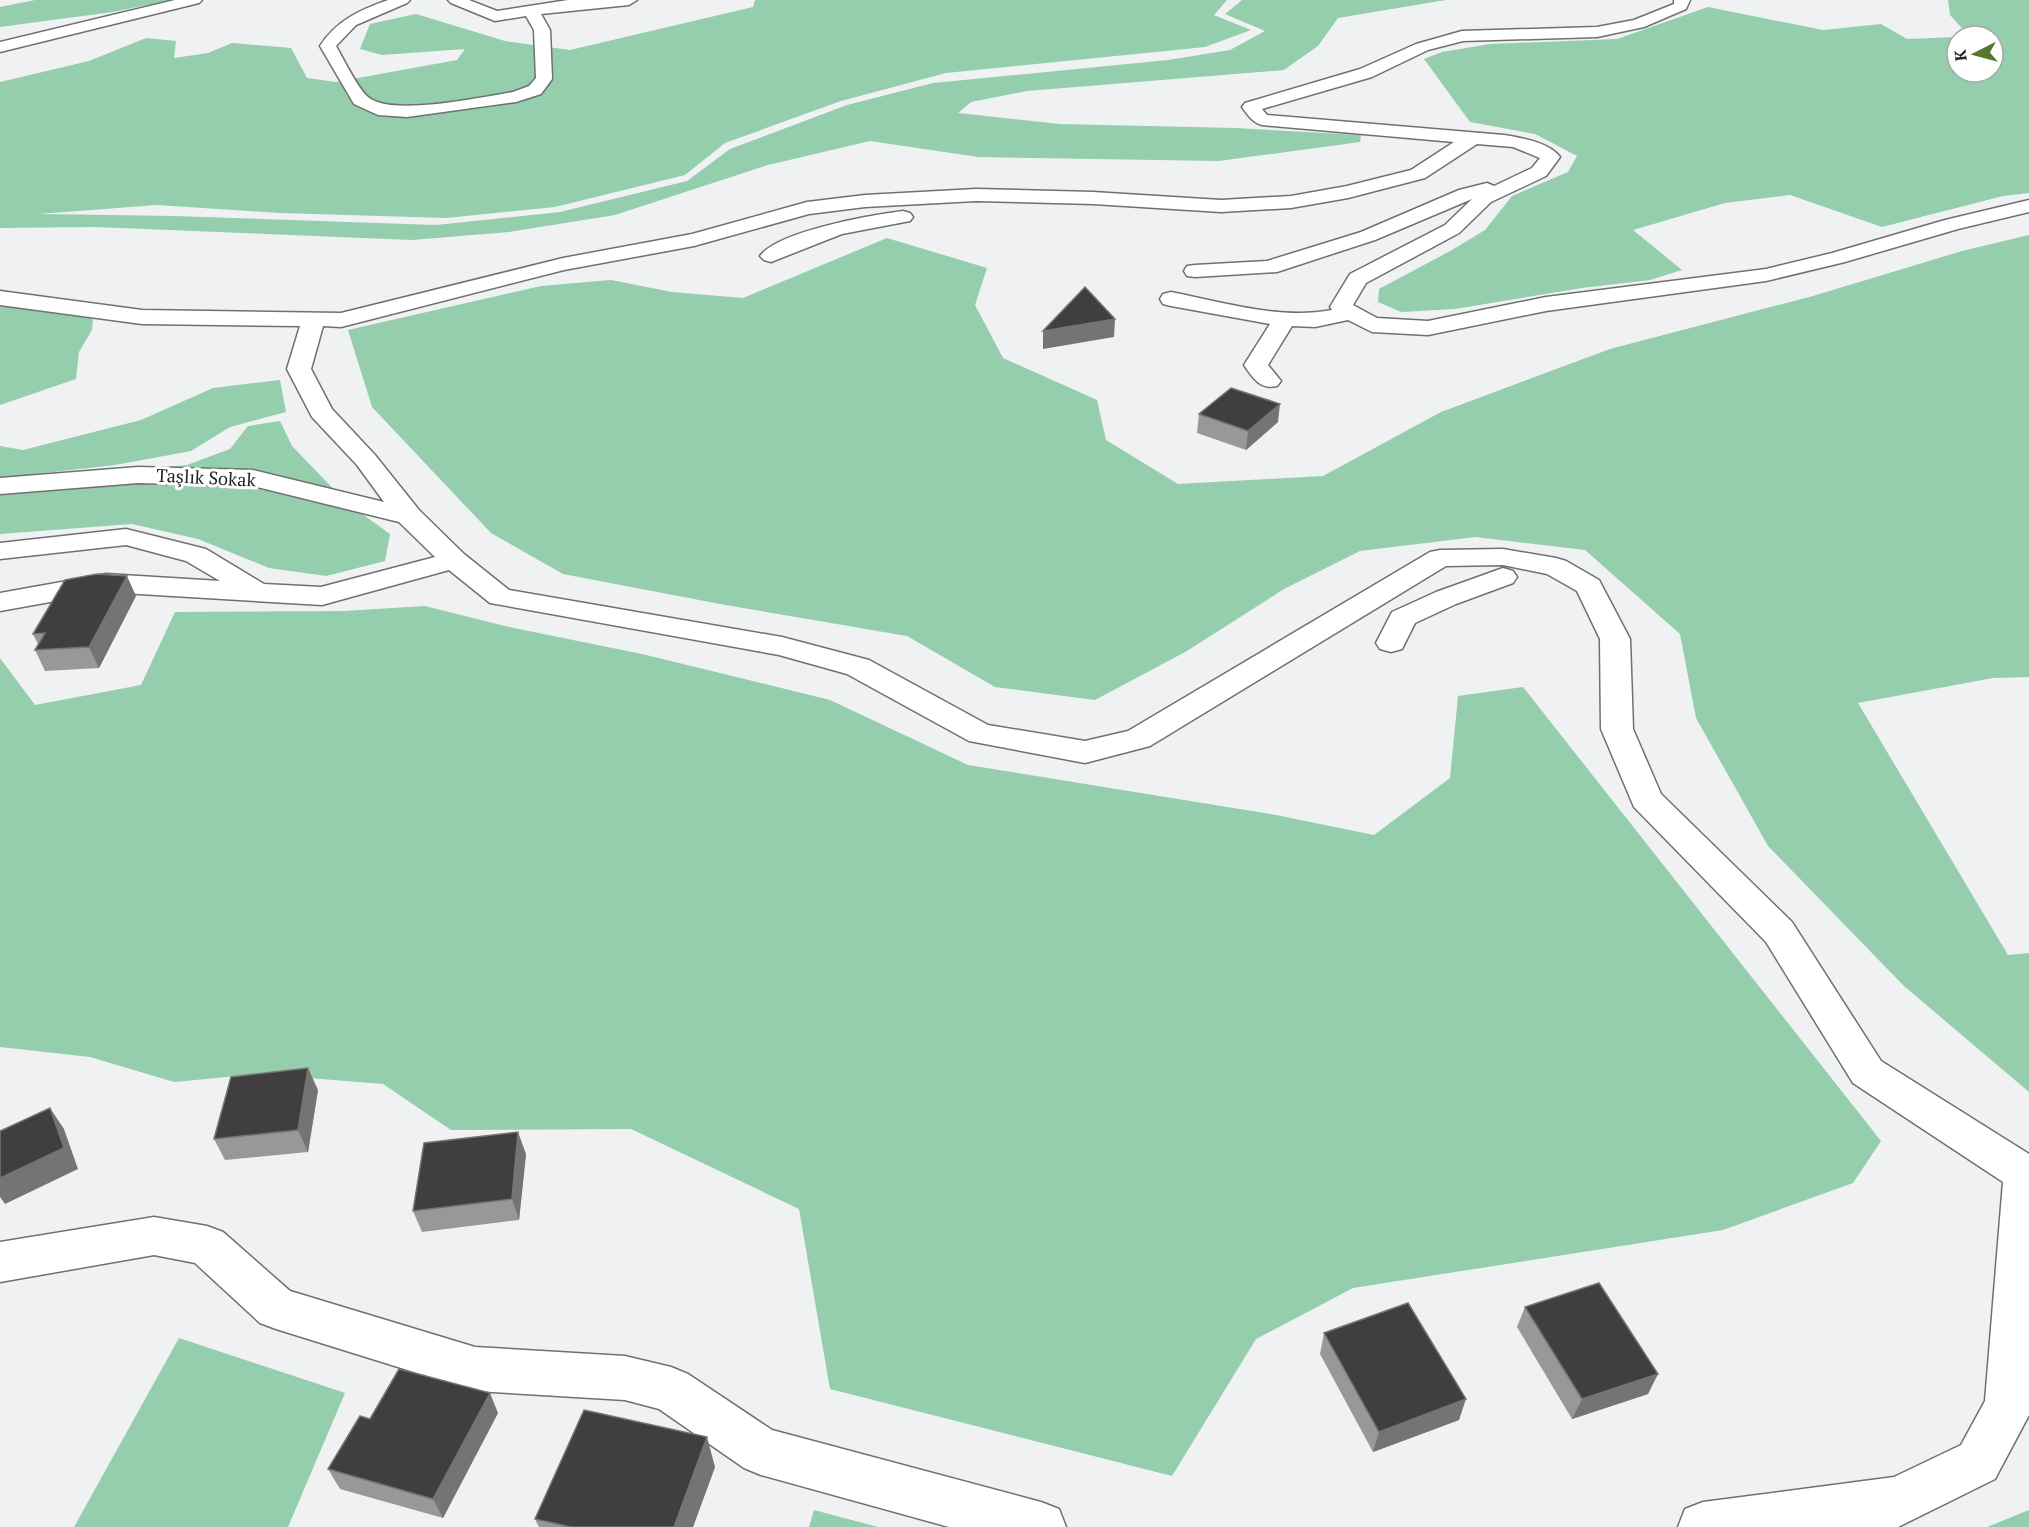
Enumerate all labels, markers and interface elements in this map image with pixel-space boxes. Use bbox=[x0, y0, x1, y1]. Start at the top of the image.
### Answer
north arrow bbox=[1945, 24, 2005, 84]
text: K bbox=[1948, 48, 1972, 62]
street label: Taşlık Sokak bbox=[156, 462, 257, 492]

